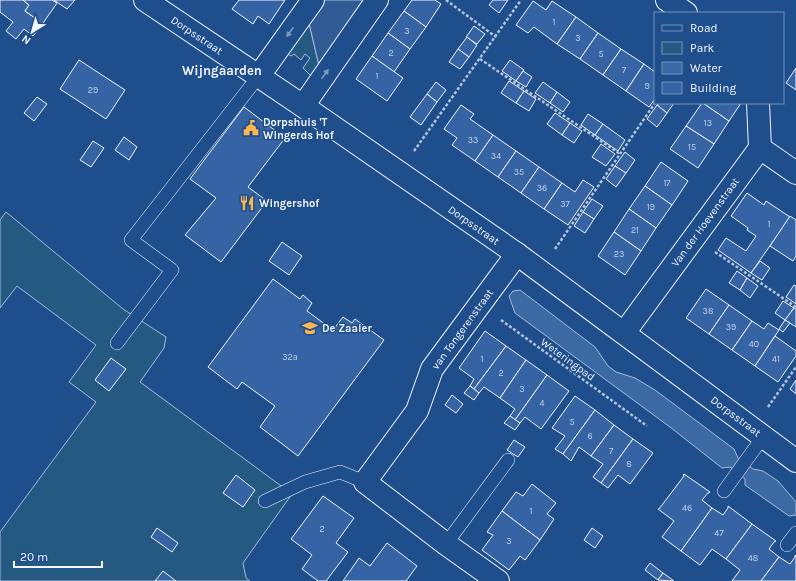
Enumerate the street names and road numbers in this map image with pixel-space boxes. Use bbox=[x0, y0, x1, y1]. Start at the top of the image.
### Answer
street label: Dorpsstraat bbox=[168, 13, 225, 57]
street label: Van der Hoevenstraat bbox=[669, 175, 742, 269]
street label: Dorpsstraat bbox=[446, 203, 502, 248]
street label: van Tongerenstraat bbox=[429, 286, 496, 372]
street label: Weteringpad bbox=[538, 335, 597, 383]
street label: Dorpsstraat bbox=[708, 393, 763, 440]

